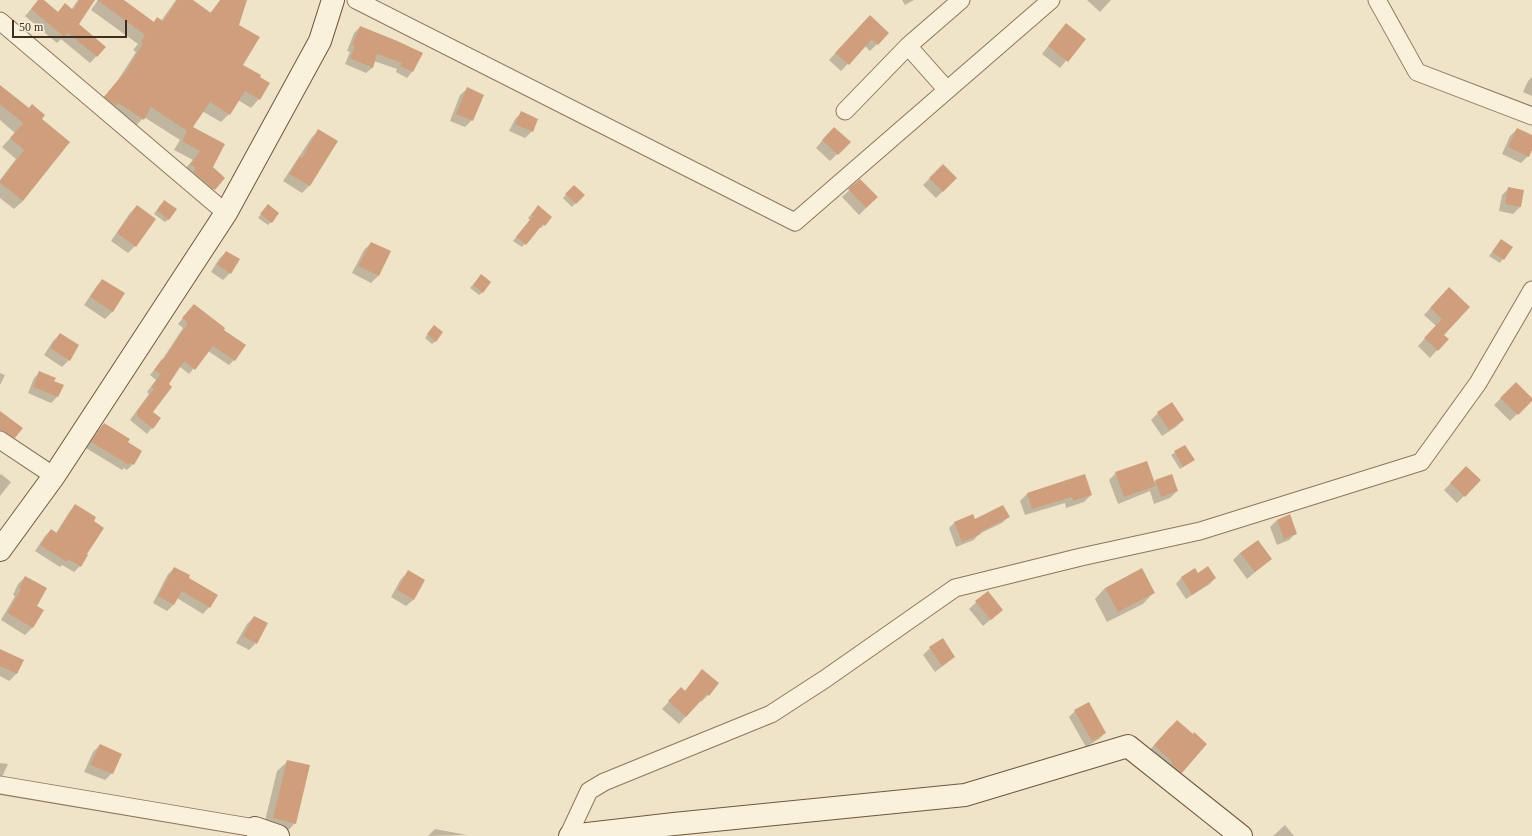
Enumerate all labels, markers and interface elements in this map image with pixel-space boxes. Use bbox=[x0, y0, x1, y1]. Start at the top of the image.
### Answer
scale bar bbox=[14, 12, 129, 38]
text: 50 m bbox=[19, 20, 43, 34]

